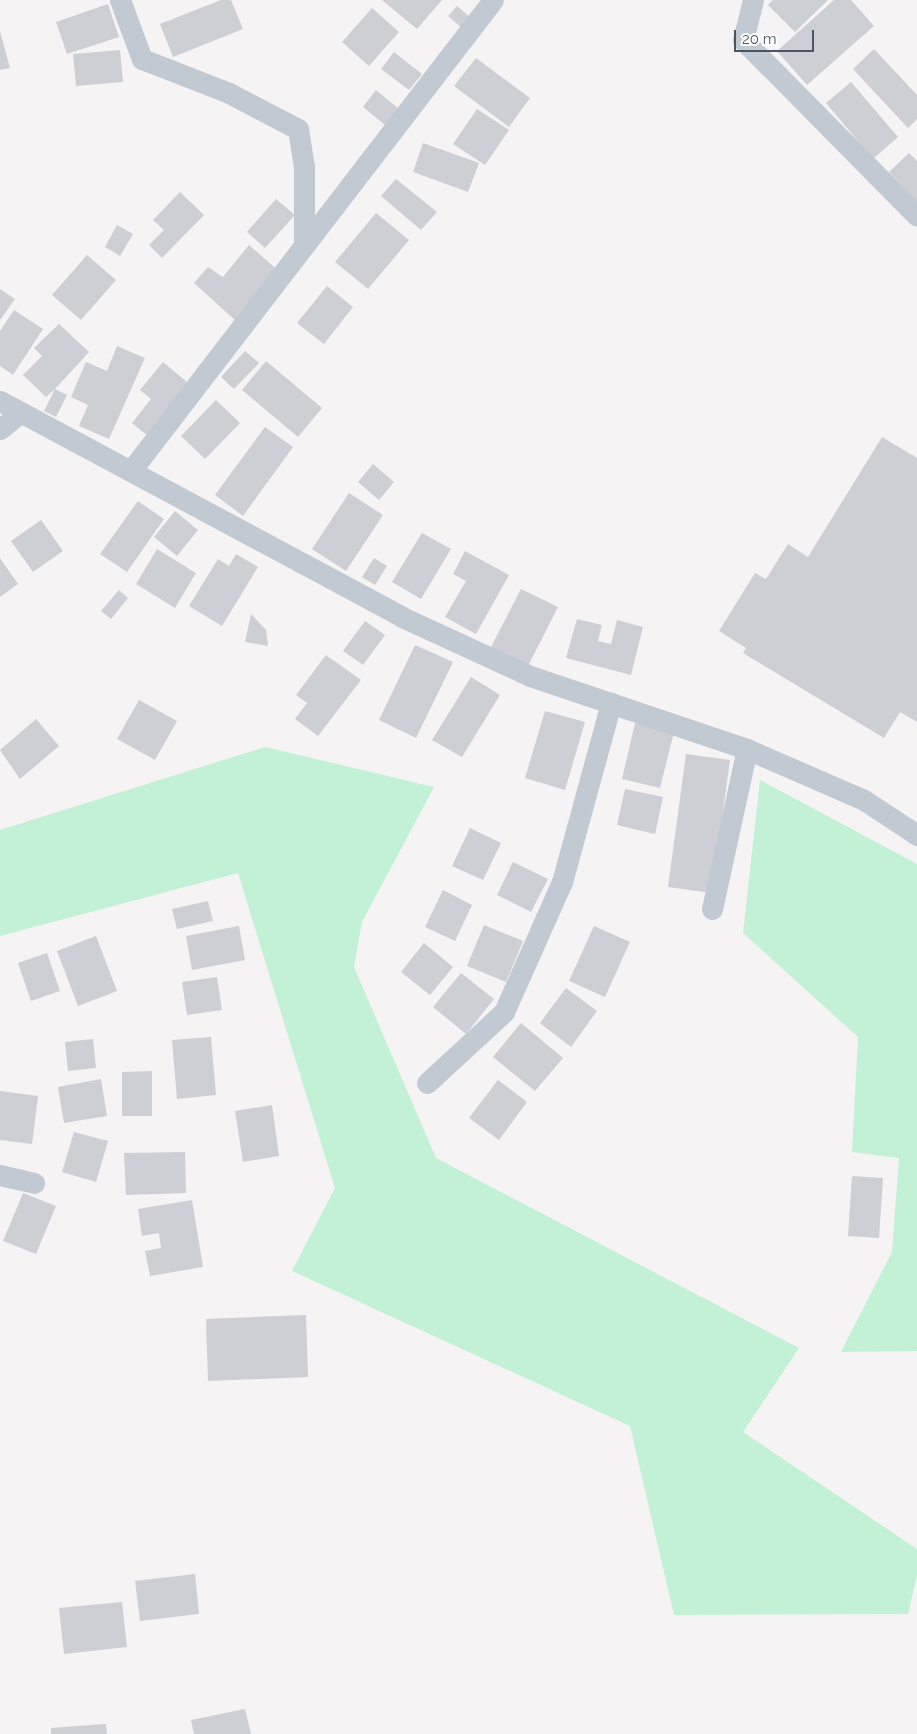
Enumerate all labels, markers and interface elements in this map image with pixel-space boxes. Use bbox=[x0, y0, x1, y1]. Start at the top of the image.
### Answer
scale bar bbox=[737, 20, 817, 52]
text: 20 m bbox=[742, 30, 777, 48]

